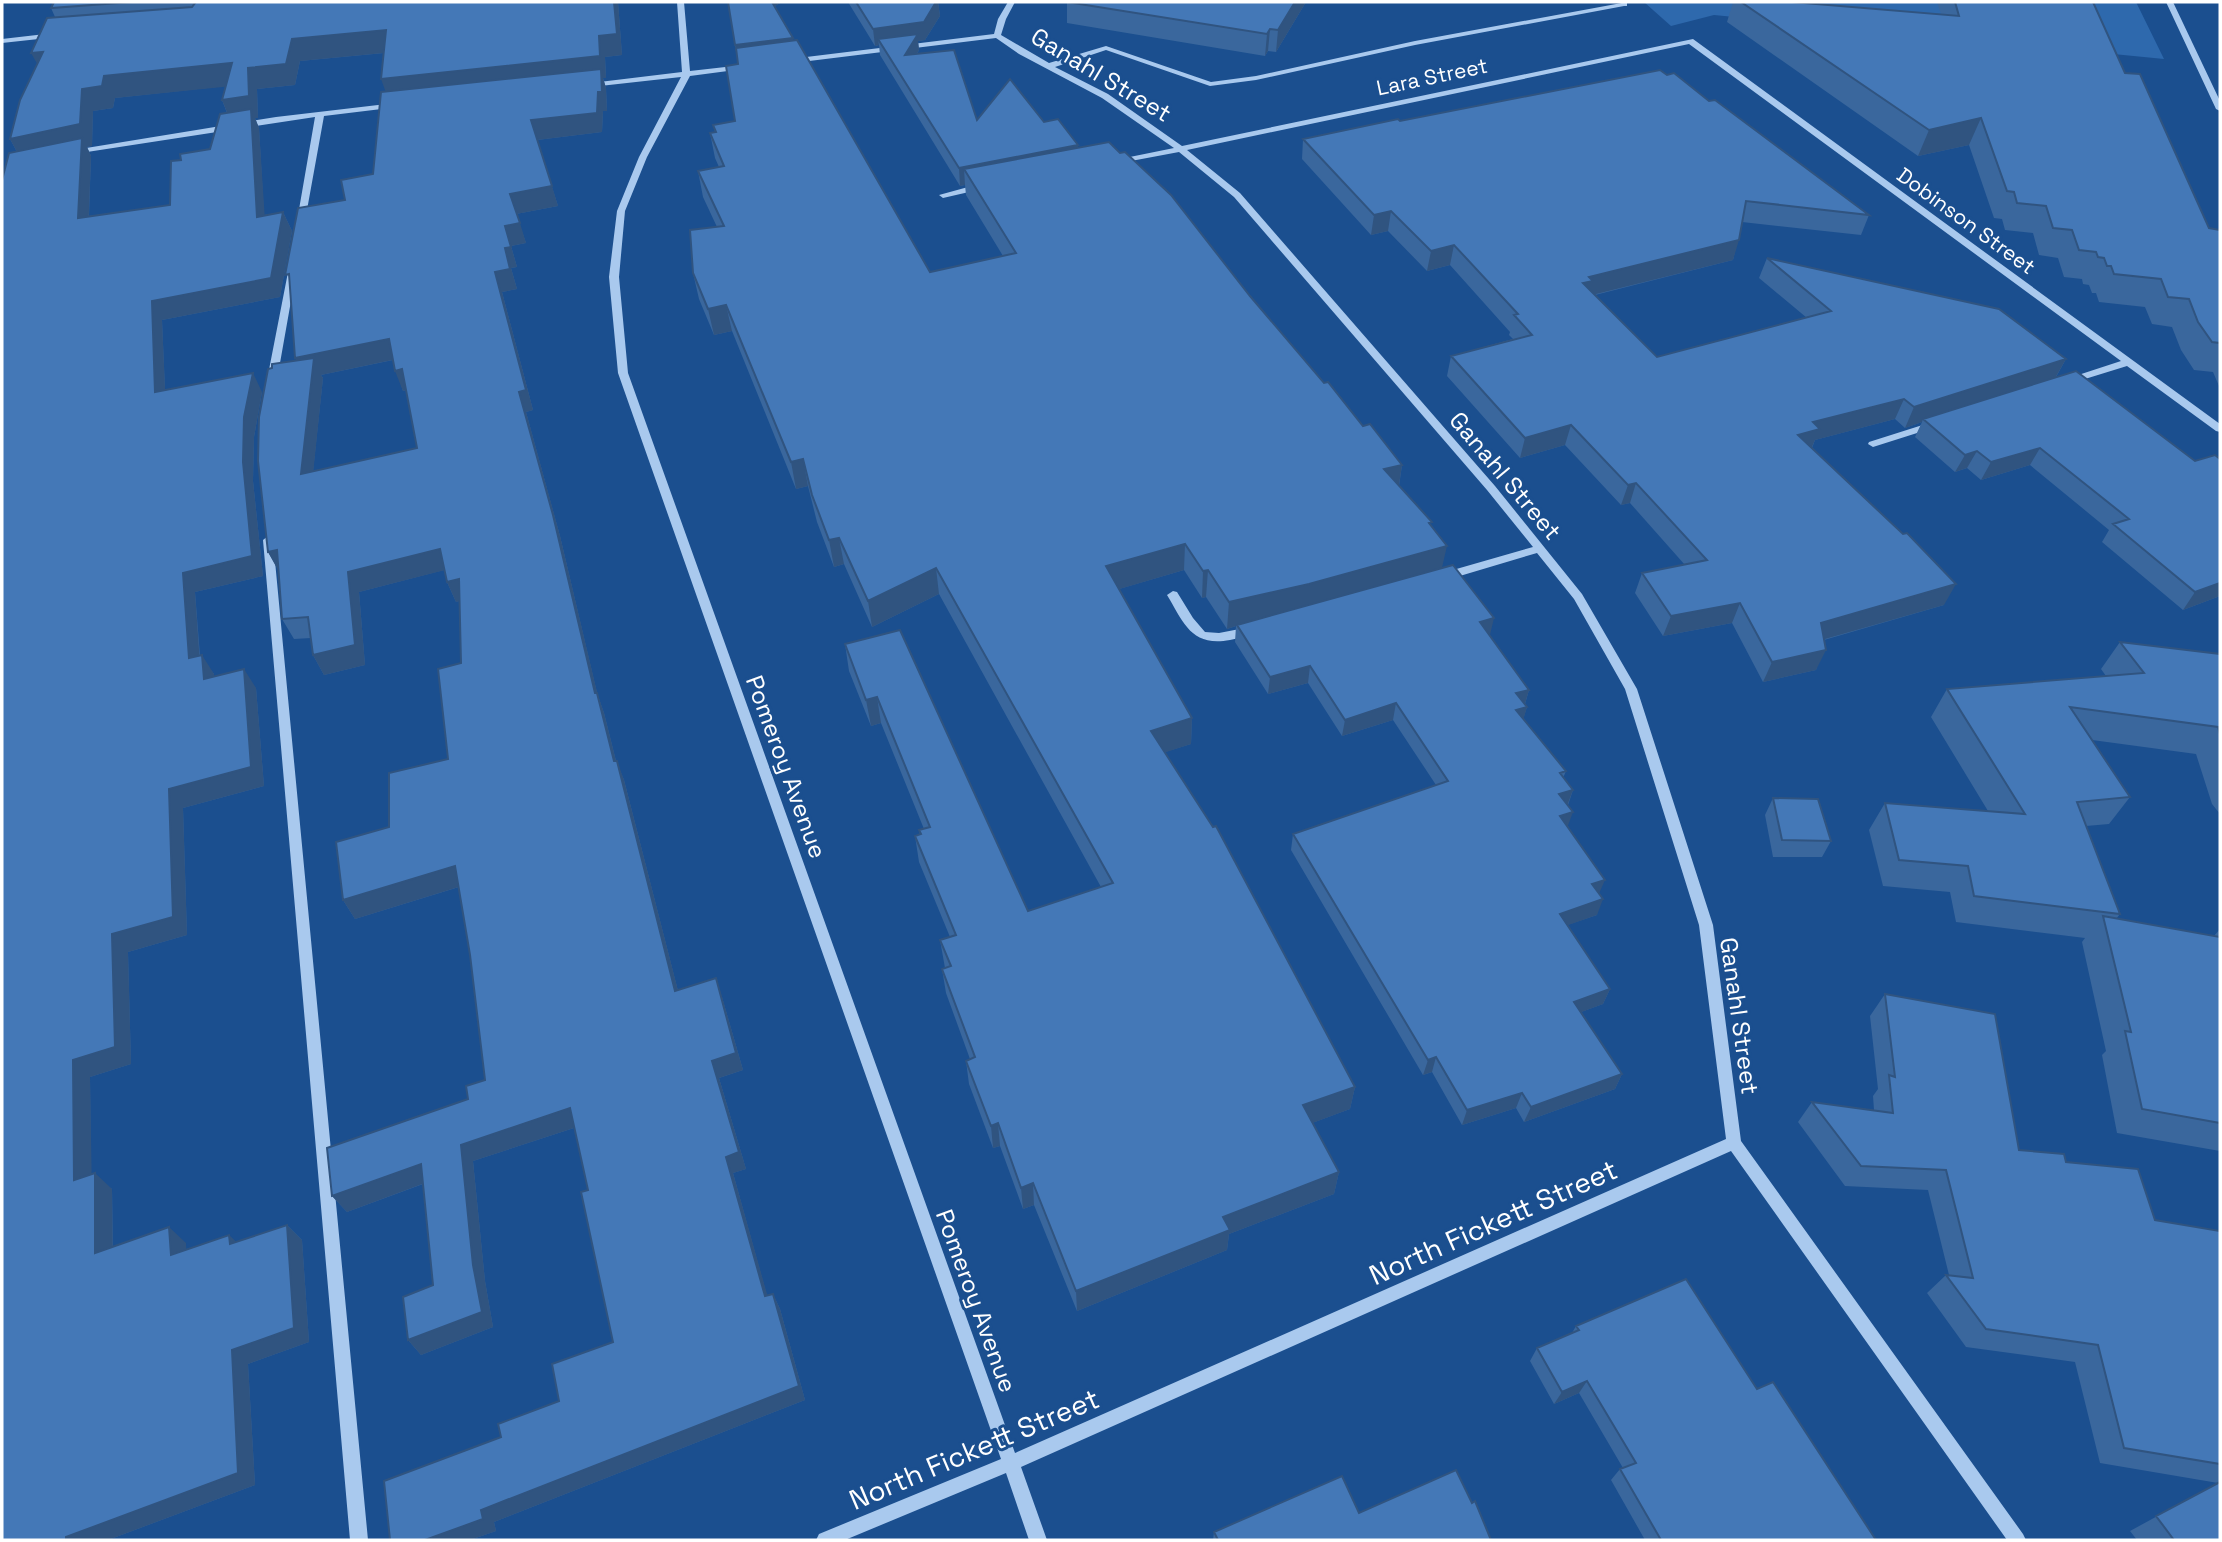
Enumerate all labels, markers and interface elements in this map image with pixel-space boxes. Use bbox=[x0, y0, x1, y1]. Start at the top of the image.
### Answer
street label: Ganahl Street bbox=[1025, 21, 1177, 129]
street label: Lara Street bbox=[1374, 52, 1490, 101]
street label: Dobinson Street bbox=[1892, 161, 2041, 280]
street label: Ganahl Street bbox=[1443, 405, 1568, 546]
street label: Pomeroy Avenue bbox=[739, 671, 834, 863]
street label: Ganahl Street bbox=[1713, 935, 1766, 1096]
street label: North Fickett Street bbox=[1363, 1151, 1623, 1293]
street label: Pomeroy Avenue bbox=[929, 1205, 1024, 1397]
street label: North Fickett Street bbox=[844, 1380, 1104, 1518]

